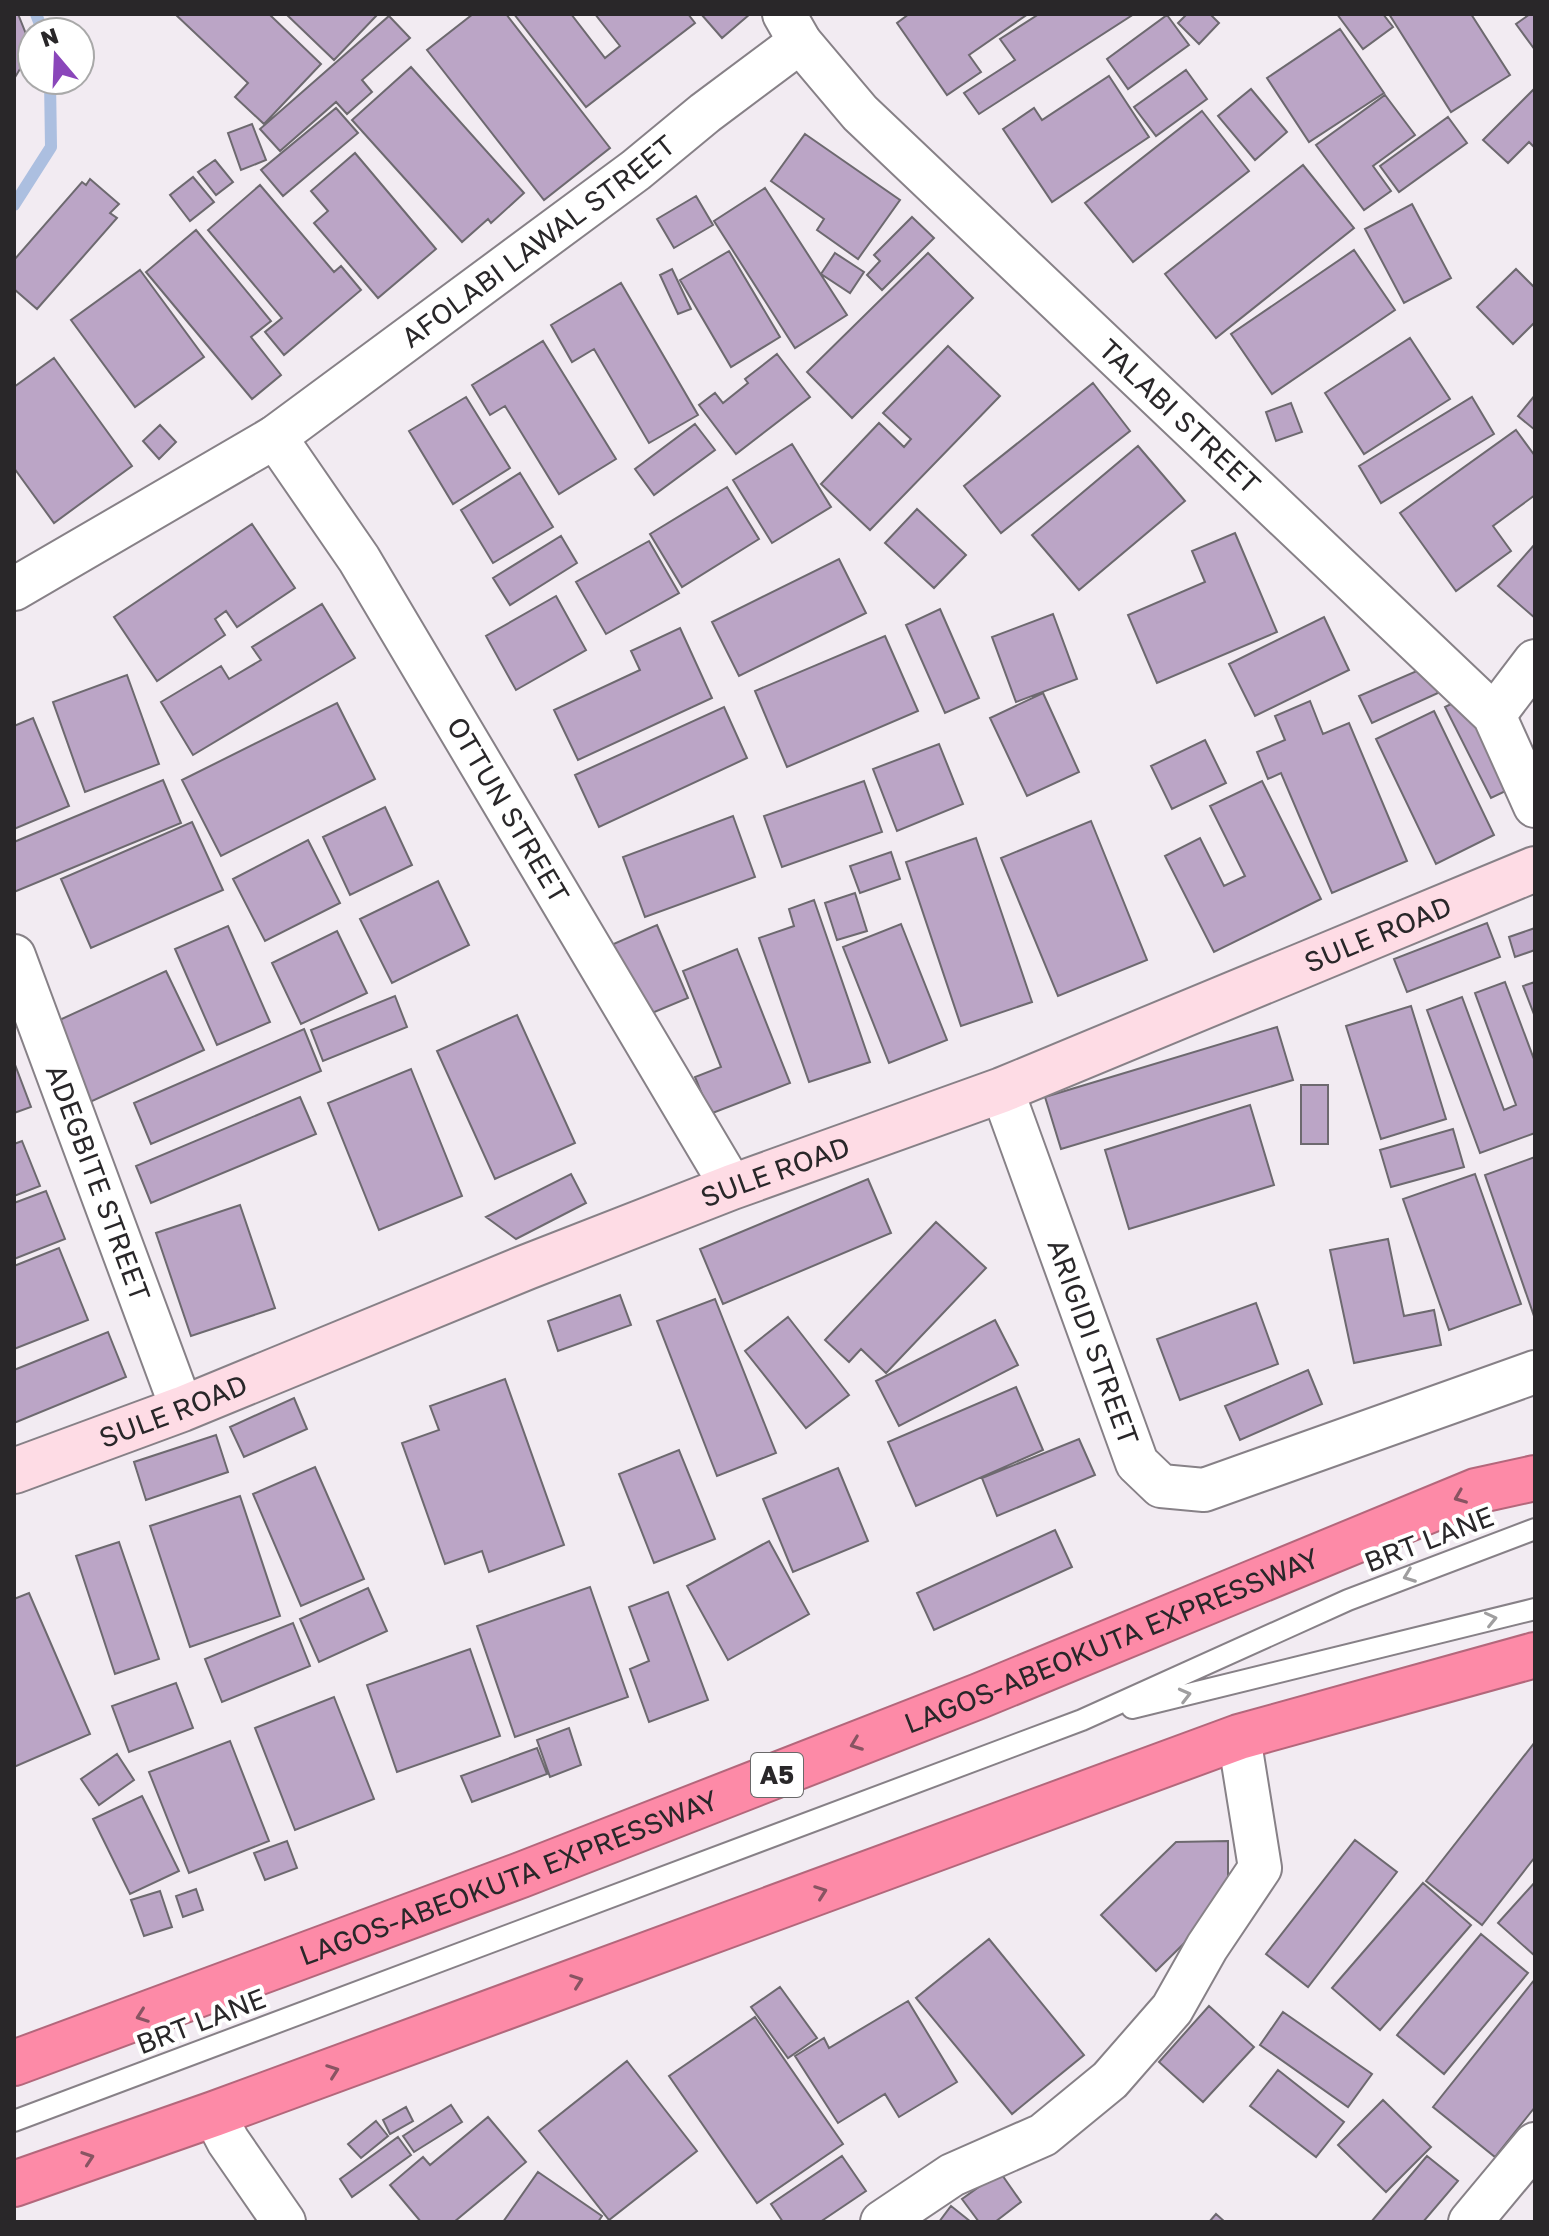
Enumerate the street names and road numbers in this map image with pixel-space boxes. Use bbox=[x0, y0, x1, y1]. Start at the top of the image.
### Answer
street label: AFOLABI LAWAL STREET bbox=[395, 128, 681, 354]
street label: TALABI STREET bbox=[1093, 332, 1267, 500]
street label: OTTUN STREET bbox=[441, 711, 576, 909]
street label: SULE ROAD bbox=[1299, 889, 1456, 979]
street label: ADEGBITE STREET bbox=[40, 1060, 158, 1306]
street label: SULE ROAD bbox=[696, 1129, 854, 1214]
street label: ARIGIDI STREET bbox=[1041, 1234, 1146, 1449]
street label: SULE ROAD bbox=[94, 1367, 252, 1454]
street label: BRT LANE bbox=[1360, 1499, 1498, 1578]
street label: LAGOS-ABEOKUTA EXPRESSWAY bbox=[899, 1541, 1323, 1740]
road number: A5 bbox=[751, 1753, 803, 1797]
street label: LAGOS-ABEOKUTA EXPRESSWAY bbox=[295, 1783, 722, 1972]
street label: BRT LANE bbox=[132, 1981, 270, 2060]

